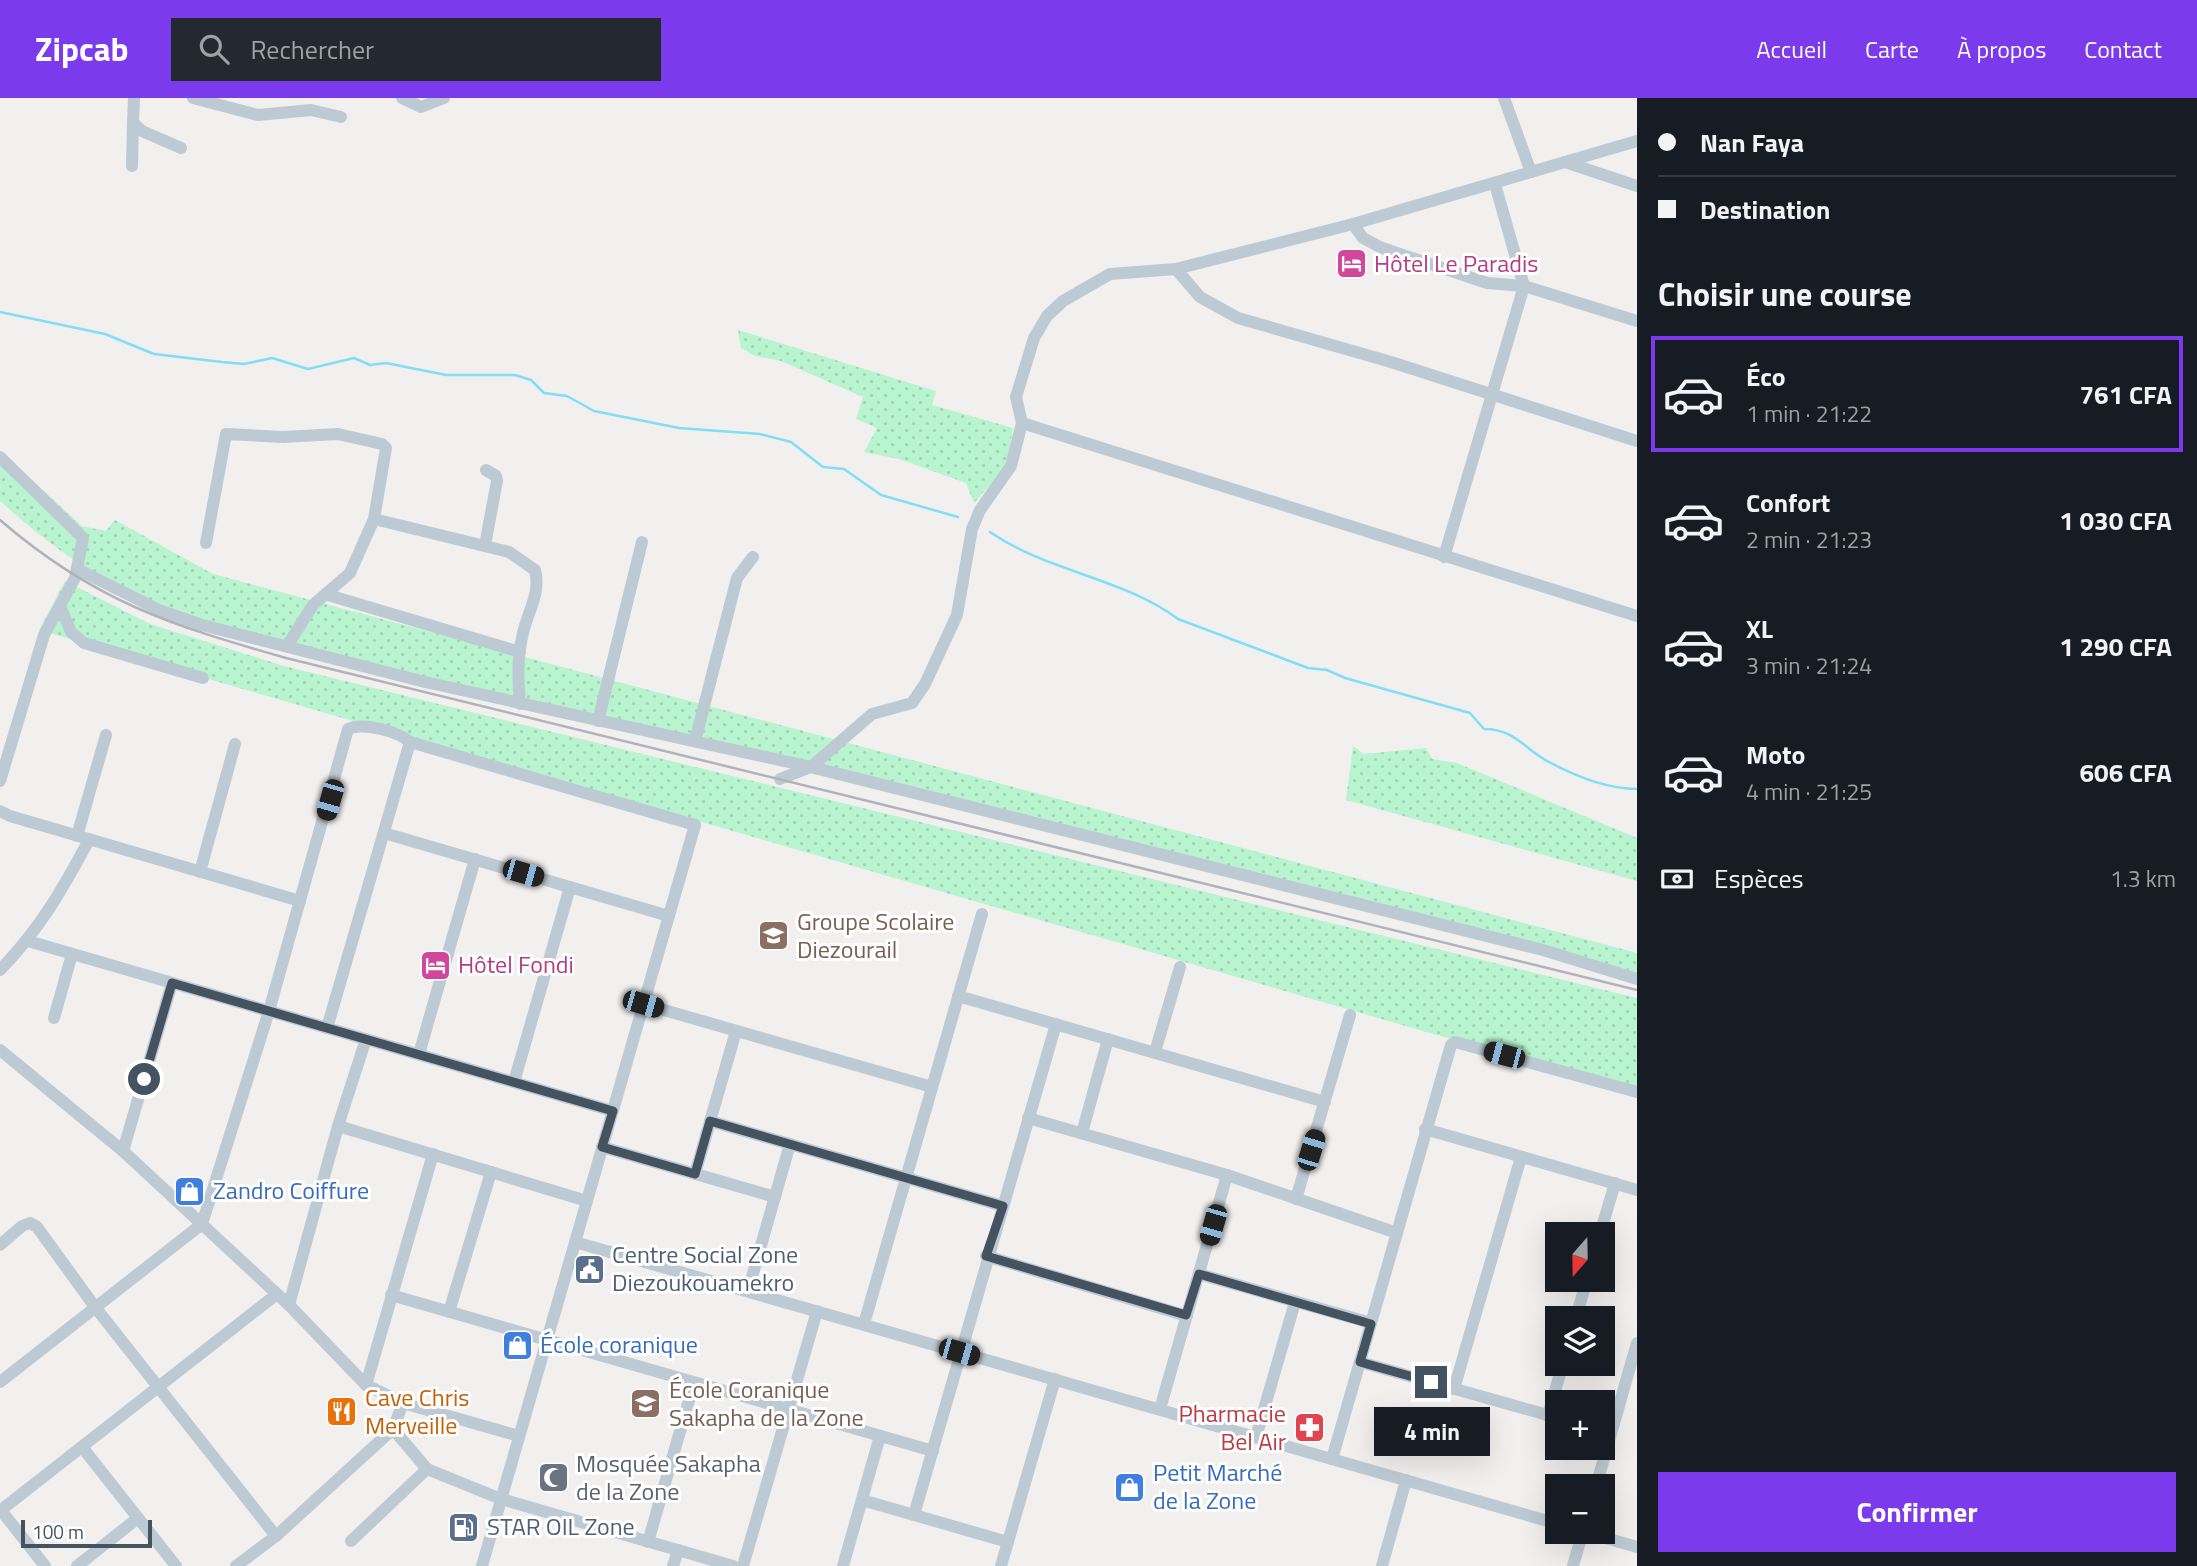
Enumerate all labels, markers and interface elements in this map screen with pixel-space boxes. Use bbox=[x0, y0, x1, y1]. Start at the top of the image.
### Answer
search box bbox=[171, 18, 661, 81]
text: Zipcab bbox=[35, 24, 129, 74]
icon: search bbox=[195, 30, 233, 68]
text: Rechercher bbox=[251, 30, 374, 69]
text: Accueil bbox=[1756, 31, 1827, 67]
text: Carte bbox=[1865, 31, 1919, 67]
text: À propos bbox=[1957, 31, 2046, 67]
text: Contact bbox=[2084, 31, 2162, 67]
text: Nan Faya bbox=[1700, 123, 1804, 162]
text: Destination bbox=[1700, 190, 1830, 229]
place label: Hôtel Le Paradis bbox=[1374, 245, 1538, 281]
hotel icon: Hôtel Le Paradis bbox=[1334, 247, 1368, 281]
text: Choisir une course bbox=[1658, 270, 1912, 318]
text: Éco bbox=[1746, 357, 1786, 396]
icon: car bbox=[1662, 363, 1725, 426]
text: 761 CFA bbox=[2080, 375, 2172, 414]
text: 1 min · 21:22 bbox=[1746, 396, 1872, 431]
text: Confort bbox=[1746, 483, 1830, 522]
icon: car bbox=[1662, 489, 1725, 552]
text: 1 030 CFA bbox=[2059, 501, 2172, 540]
text: 2 min · 21:23 bbox=[1746, 522, 1872, 557]
text: XL bbox=[1746, 609, 1773, 648]
icon: car bbox=[1662, 615, 1725, 678]
text: 1 290 CFA bbox=[2059, 627, 2172, 666]
text: 3 min · 21:24 bbox=[1746, 648, 1872, 683]
text: Moto bbox=[1746, 735, 1805, 774]
icon: car bbox=[1662, 741, 1725, 804]
text: 606 CFA bbox=[2080, 753, 2172, 792]
text: 4 min · 21:25 bbox=[1746, 774, 1872, 809]
car bbox=[315, 777, 346, 823]
car bbox=[500, 857, 547, 889]
text: Espèces bbox=[1714, 859, 1804, 898]
icon: cash bbox=[1658, 860, 1696, 898]
text: 1.3 km bbox=[2110, 861, 2176, 896]
place label: Groupe Scolaire Diezourail bbox=[797, 903, 954, 967]
school or university icon: Groupe Scolaire Diezourail bbox=[757, 919, 791, 953]
place label: Hôtel Fondi bbox=[458, 946, 574, 982]
hotel icon: Hôtel Fondi bbox=[418, 948, 452, 982]
car bbox=[620, 988, 667, 1020]
car bbox=[1481, 1039, 1528, 1071]
route start bbox=[128, 1063, 160, 1095]
car bbox=[1295, 1127, 1328, 1173]
place label: Zandro Coiffure bbox=[213, 1172, 369, 1208]
shop icon: Zandro Coiffure bbox=[173, 1174, 207, 1208]
car bbox=[1198, 1202, 1229, 1248]
north arrow bbox=[1545, 1222, 1615, 1292]
map controls bbox=[1545, 1222, 1615, 1544]
place label: Centre Social Zone Diezoukouamekro bbox=[612, 1236, 798, 1300]
public building icon: Centre Social Zone Diezoukouamekro bbox=[572, 1252, 606, 1286]
button: layers bbox=[1545, 1306, 1615, 1376]
place label: École coranique bbox=[540, 1326, 698, 1362]
shop icon: École coranique bbox=[500, 1328, 534, 1362]
car bbox=[936, 1336, 983, 1368]
route end bbox=[1415, 1366, 1447, 1398]
place label: École Coranique Sakapha de la Zone bbox=[669, 1371, 864, 1435]
place label: Cave Chris Merveille bbox=[365, 1379, 469, 1443]
school or university icon: École Coranique Sakapha de la Zone bbox=[629, 1387, 663, 1421]
button: + bbox=[1545, 1390, 1615, 1460]
restaurant icon: Cave Chris Merveille bbox=[325, 1395, 359, 1429]
place label: Pharmacie Bel Air bbox=[1179, 1395, 1286, 1459]
callout: 4 min bbox=[1373, 1406, 1489, 1456]
pharmacy icon: Pharmacie Bel Air bbox=[1292, 1411, 1326, 1445]
text: 4 min bbox=[1404, 1414, 1460, 1449]
place label: Mosquée Sakapha de la Zone bbox=[576, 1445, 761, 1509]
place label: Petit Marché de la Zone bbox=[1153, 1454, 1282, 1518]
mosque icon: Mosquée Sakapha de la Zone bbox=[536, 1461, 570, 1495]
shop icon: Petit Marché de la Zone bbox=[1113, 1470, 1147, 1504]
button: Confirmer bbox=[1658, 1472, 2176, 1552]
button: − bbox=[1545, 1474, 1615, 1544]
place label: STAR OIL Zone bbox=[487, 1508, 635, 1544]
fuel station icon: STAR OIL Zone bbox=[447, 1510, 481, 1544]
scale bar bbox=[21, 1517, 152, 1549]
text: 100 m bbox=[32, 1517, 84, 1546]

